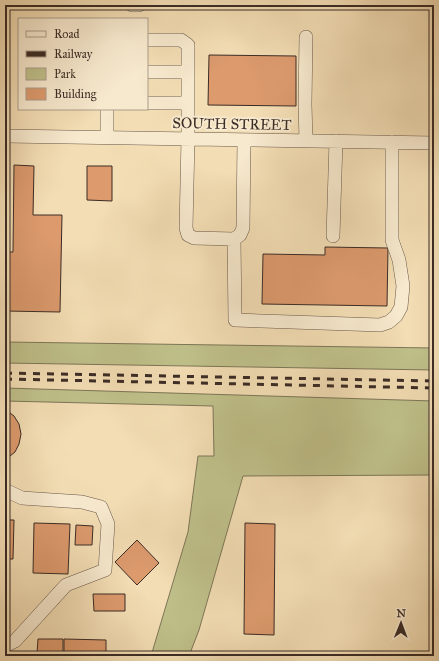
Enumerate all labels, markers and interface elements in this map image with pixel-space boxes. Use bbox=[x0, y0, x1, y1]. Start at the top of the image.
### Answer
legend bbox=[18, 18, 148, 110]
text: Road bbox=[54, 27, 80, 41]
text: Railway bbox=[54, 47, 93, 61]
text: Park bbox=[54, 67, 76, 81]
text: Building bbox=[54, 87, 97, 102]
street label: SOUTH STREET bbox=[172, 114, 292, 134]
north arrow bbox=[381, 603, 421, 643]
text: N bbox=[396, 607, 407, 620]

